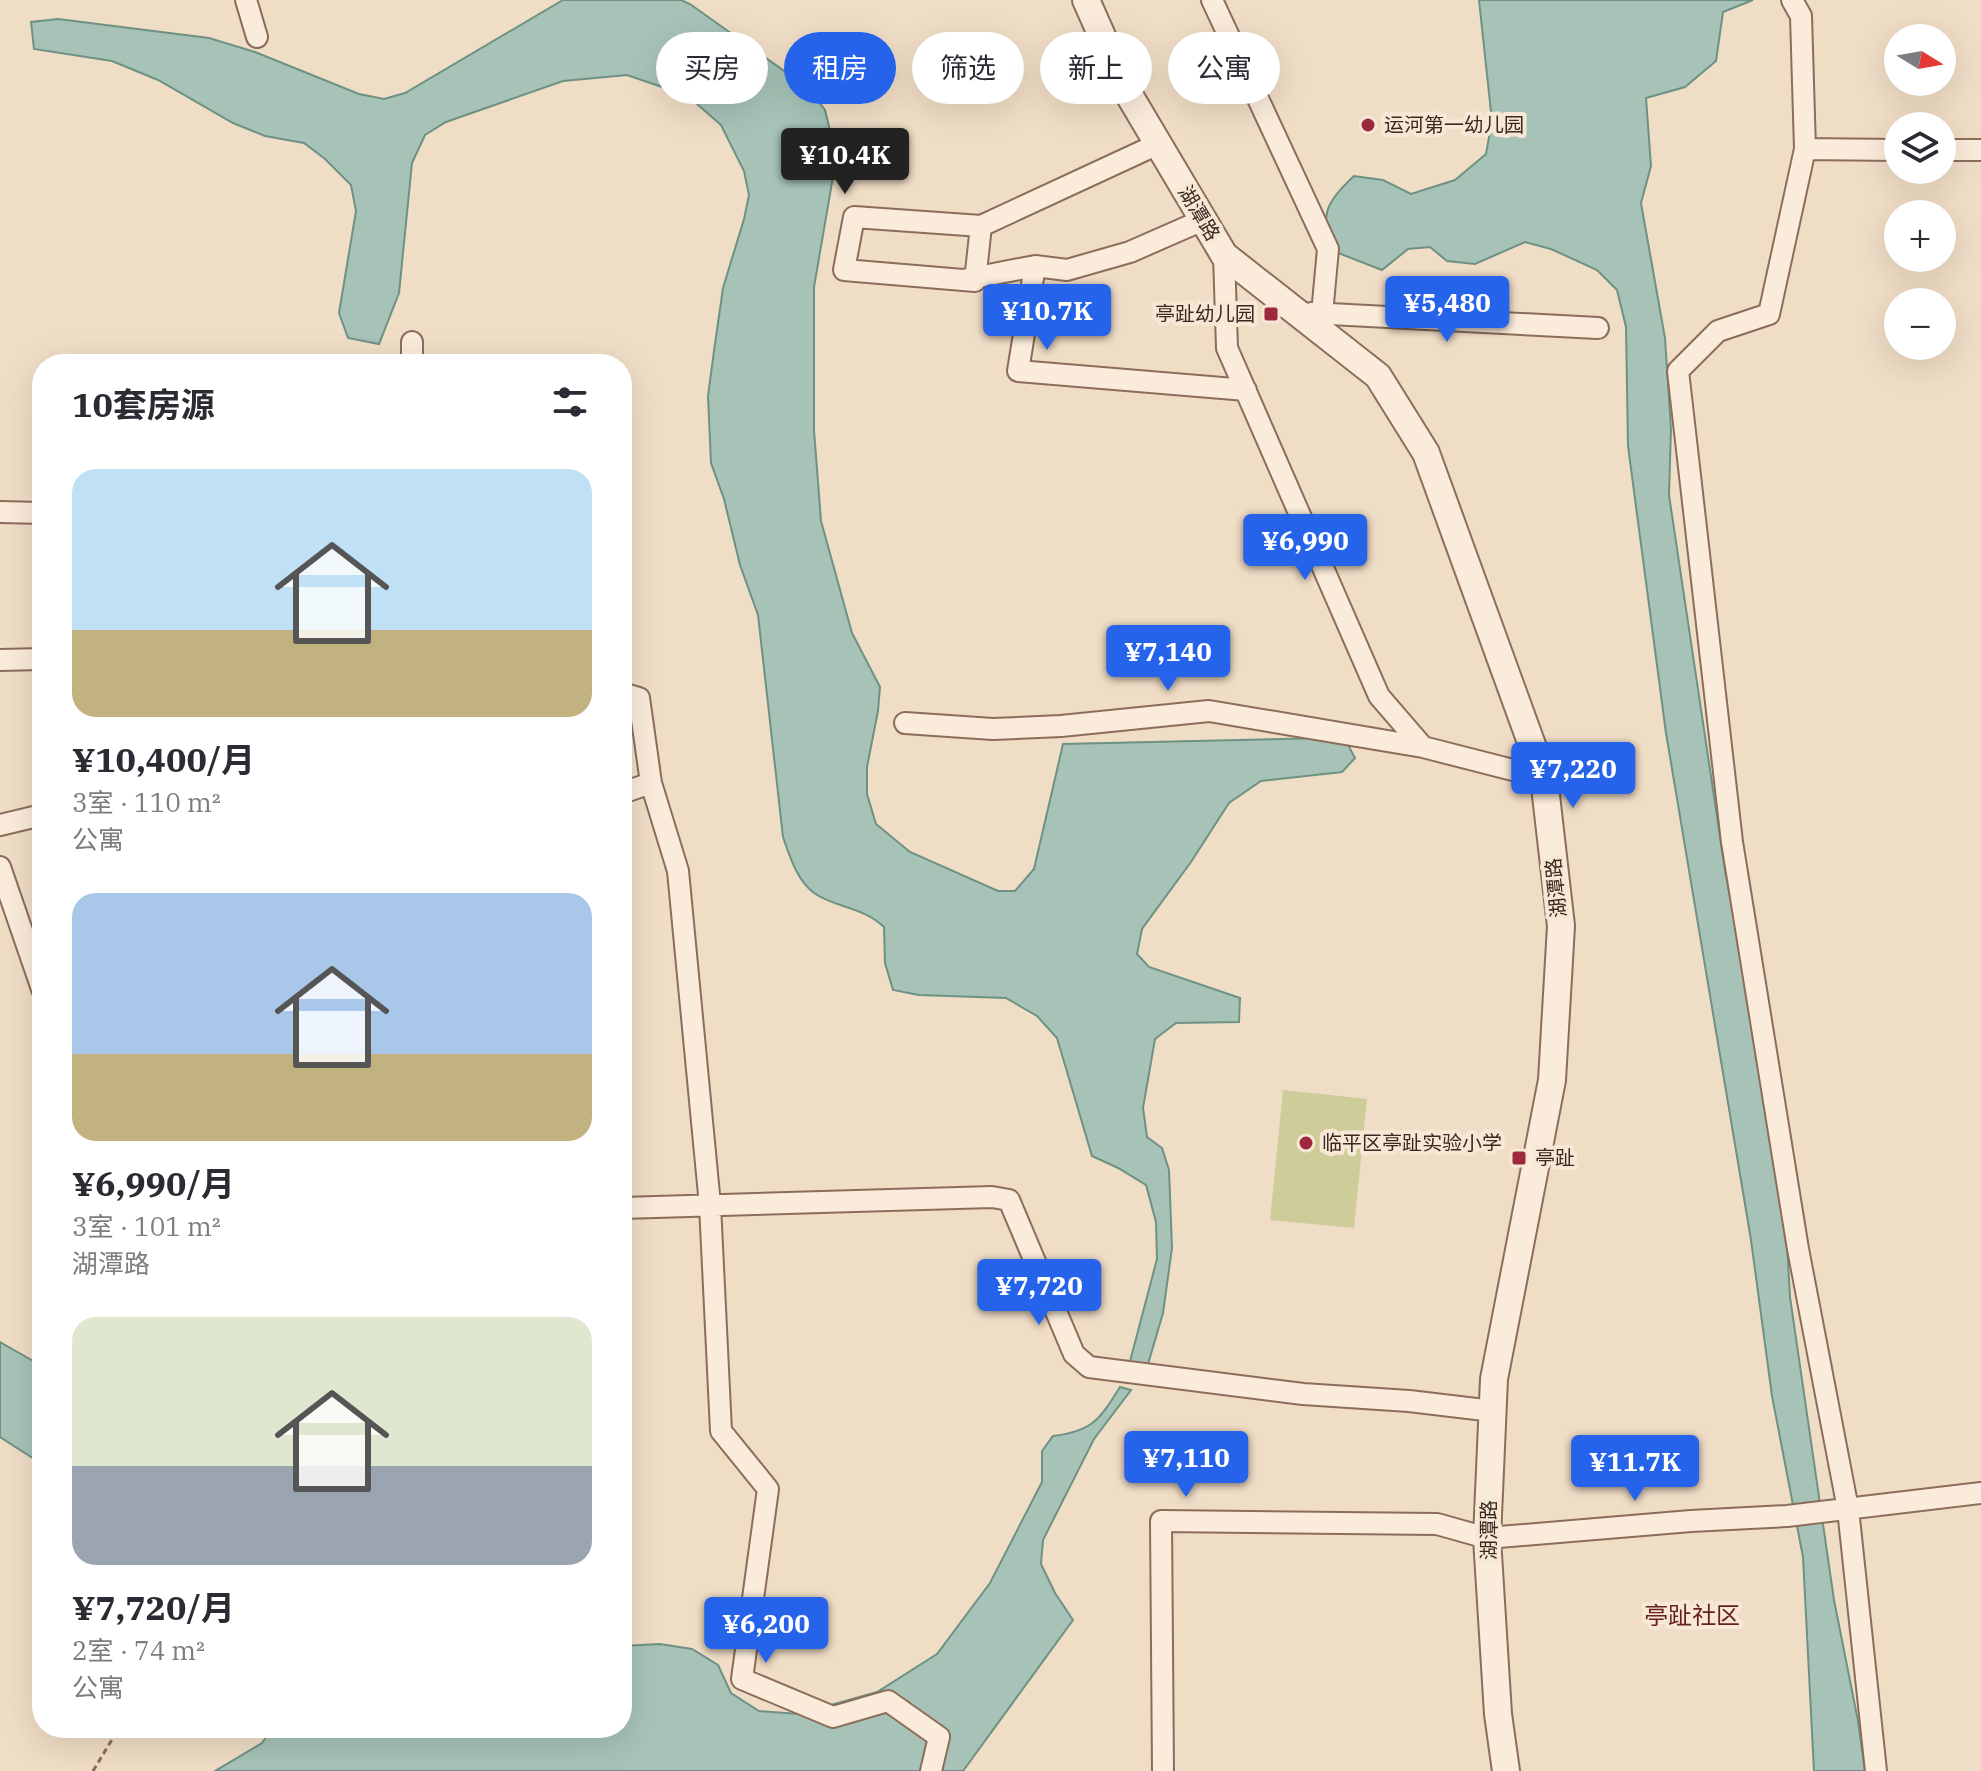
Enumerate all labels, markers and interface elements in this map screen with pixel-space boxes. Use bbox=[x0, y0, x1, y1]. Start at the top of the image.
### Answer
north arrow bbox=[1884, 24, 1956, 96]
map controls bbox=[1884, 24, 1956, 360]
chip: 买房 bbox=[656, 32, 768, 104]
chip: 租房 bbox=[784, 32, 896, 104]
chip: 筛选 bbox=[912, 32, 1024, 104]
chip: 新上 bbox=[1040, 32, 1152, 104]
chip: 公寓 bbox=[1168, 32, 1280, 104]
place label: 运河第一幼儿园 bbox=[1384, 111, 1524, 138]
button: layers bbox=[1884, 112, 1956, 184]
marker: 运河第一幼儿园 bbox=[1359, 116, 1377, 134]
pin: ¥10.4K bbox=[780, 128, 910, 196]
text: ¥10.4K bbox=[799, 137, 891, 171]
street label: 湖潭路 bbox=[1172, 180, 1226, 245]
button: + bbox=[1884, 200, 1956, 272]
pin: ¥5,480 bbox=[1382, 276, 1512, 344]
pin: ¥10.7K bbox=[982, 284, 1112, 352]
text: ¥5,480 bbox=[1403, 285, 1491, 319]
button: − bbox=[1884, 288, 1956, 360]
text: ¥10.7K bbox=[1001, 293, 1093, 327]
place label: 亭趾幼儿园 bbox=[1155, 300, 1255, 327]
marker: 亭趾幼儿园 bbox=[1262, 305, 1280, 323]
icon: filters bbox=[548, 380, 592, 424]
text: 10套房源 bbox=[72, 382, 215, 426]
pin: ¥6,990 bbox=[1240, 514, 1370, 582]
icon: home bbox=[260, 521, 404, 665]
text: ¥6,990 bbox=[1261, 523, 1349, 557]
pin: ¥7,140 bbox=[1103, 625, 1233, 693]
text: ¥7,140 bbox=[1124, 634, 1212, 668]
text: ¥10,400/月 bbox=[72, 737, 255, 781]
pin: ¥7,220 bbox=[1508, 742, 1638, 810]
text: ¥7,220 bbox=[1529, 751, 1617, 785]
text: 3室 · 110 m² bbox=[72, 785, 221, 819]
text: 公寓 bbox=[72, 822, 124, 856]
street label: 湖潭路 bbox=[1539, 857, 1572, 919]
icon: home bbox=[260, 945, 404, 1089]
place label: 临平区亭趾实验小学 bbox=[1322, 1129, 1502, 1156]
marker: 临平区亭趾实验小学 bbox=[1297, 1134, 1315, 1152]
place label: 亭趾 bbox=[1535, 1144, 1575, 1171]
marker: 亭趾 bbox=[1510, 1149, 1528, 1167]
text: ¥6,990/月 bbox=[72, 1161, 235, 1205]
text: 3室 · 101 m² bbox=[72, 1209, 221, 1243]
text: 湖潭路 bbox=[72, 1246, 150, 1280]
pin: ¥7,720 bbox=[974, 1259, 1104, 1327]
text: ¥7,720 bbox=[995, 1268, 1083, 1302]
icon: home bbox=[260, 1369, 404, 1513]
pin: ¥7,110 bbox=[1121, 1431, 1251, 1499]
pin: ¥11.7K bbox=[1570, 1435, 1700, 1503]
text: ¥7,110 bbox=[1142, 1440, 1230, 1474]
text: ¥11.7K bbox=[1589, 1444, 1681, 1478]
street label: 湖潭路 bbox=[1475, 1500, 1502, 1560]
text: ¥7,720/月 bbox=[72, 1585, 235, 1629]
pin: ¥6,200 bbox=[701, 1597, 831, 1665]
district label: 亭趾社区 bbox=[1644, 1599, 1740, 1631]
text: ¥6,200 bbox=[722, 1606, 810, 1640]
text: 2室 · 74 m² bbox=[72, 1633, 205, 1667]
text: 公寓 bbox=[72, 1670, 124, 1704]

